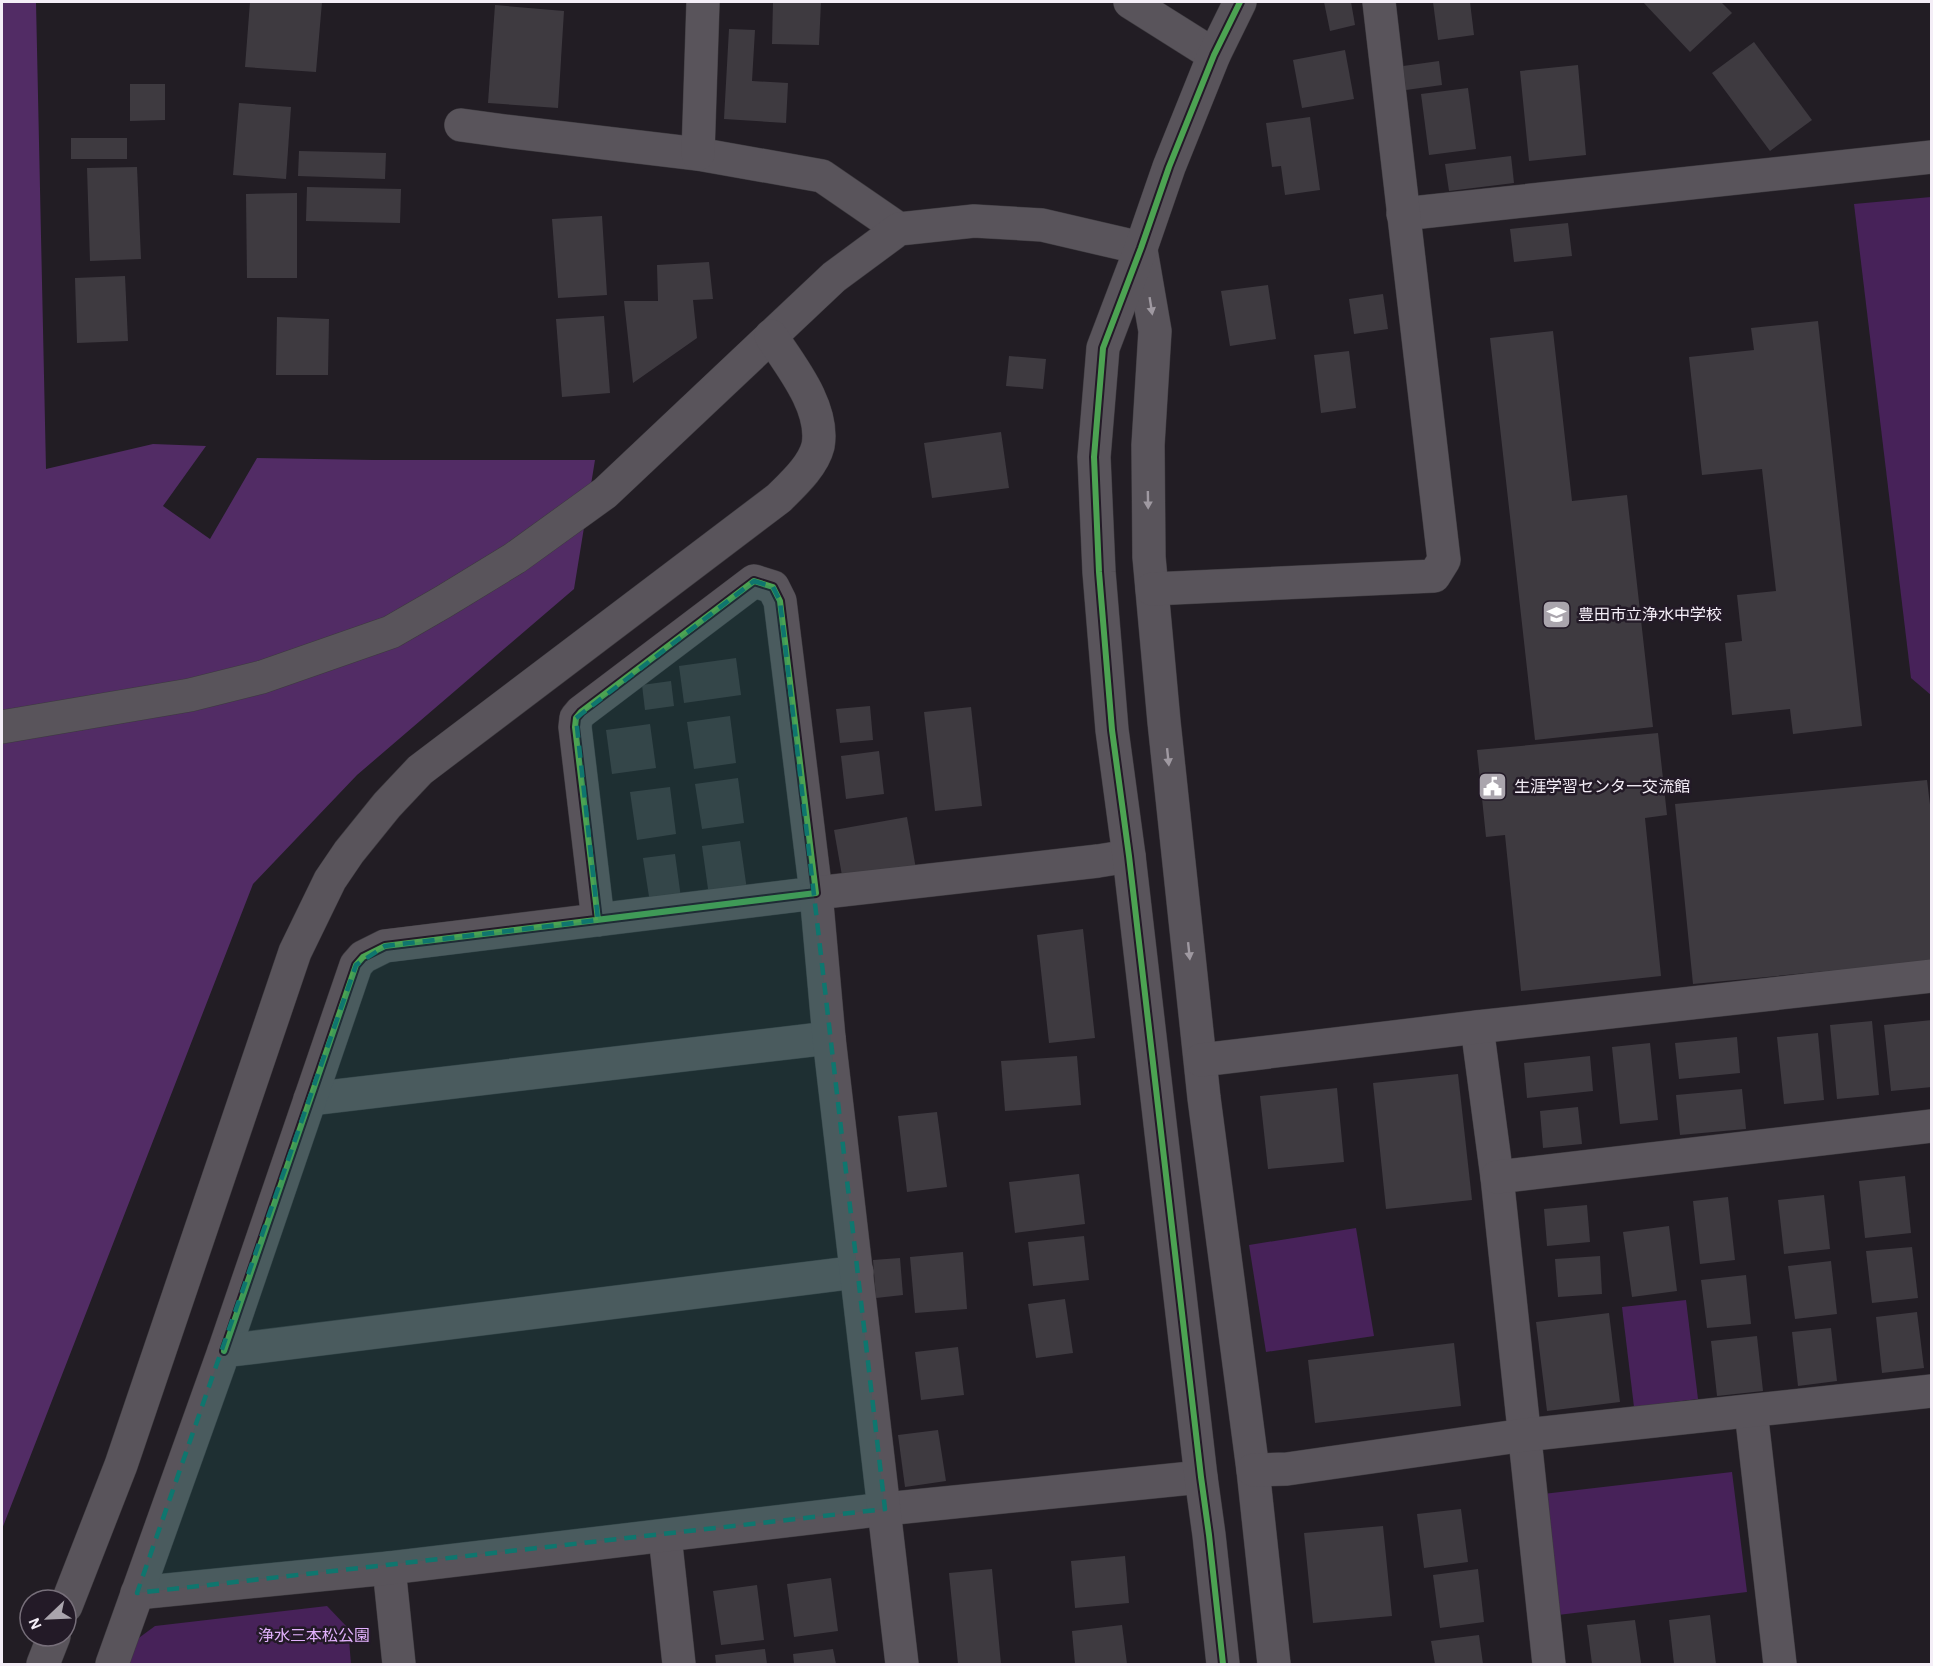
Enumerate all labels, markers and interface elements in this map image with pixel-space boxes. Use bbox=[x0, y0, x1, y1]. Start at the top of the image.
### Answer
one-way arrow bbox=[1146, 296, 1155, 315]
one-way arrow bbox=[1143, 491, 1153, 510]
school or university icon: 豊田市立浄水中学校 bbox=[1541, 599, 1573, 631]
place label: 豊田市立浄水中学校 bbox=[1578, 606, 1722, 623]
one-way arrow bbox=[1163, 748, 1173, 767]
public building icon: 生涯学習センタ一交流館 bbox=[1477, 771, 1509, 803]
place label: 生涯学習センタ一交流館 bbox=[1514, 778, 1690, 795]
one-way arrow bbox=[1184, 942, 1194, 961]
north arrow bbox=[18, 1588, 78, 1648]
text: N bbox=[26, 1615, 45, 1632]
park label: 浄水三本松公園 bbox=[258, 1627, 370, 1644]

